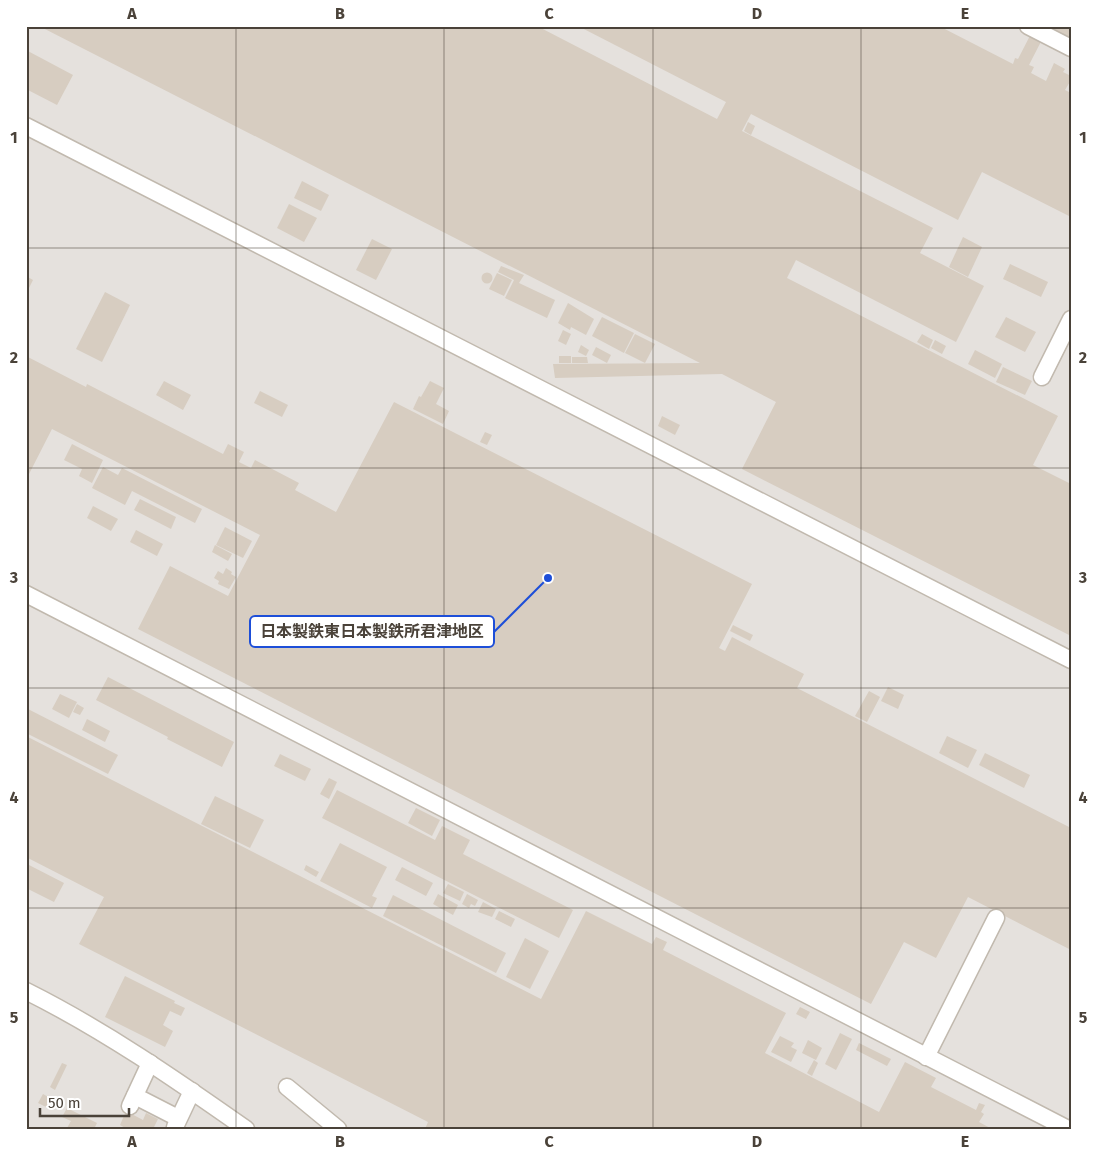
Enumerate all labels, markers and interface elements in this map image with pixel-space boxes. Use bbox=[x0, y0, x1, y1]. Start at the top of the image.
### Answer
text: A bbox=[126, 4, 137, 23]
text: B bbox=[335, 4, 345, 23]
text: C bbox=[544, 4, 554, 23]
text: D bbox=[752, 4, 762, 23]
text: E bbox=[961, 4, 969, 23]
text: 1 bbox=[10, 128, 18, 147]
text: 1 bbox=[1079, 128, 1087, 147]
text: 2 bbox=[10, 348, 18, 367]
text: 2 bbox=[1079, 348, 1087, 367]
text: 3 bbox=[9, 568, 18, 587]
text: 3 bbox=[1078, 568, 1087, 587]
callout: 日本製鉄東日本製鉄所君津地区 bbox=[250, 616, 494, 647]
text: 日本製鉄東日本製鉄所君津地区 bbox=[260, 622, 484, 641]
text: 4 bbox=[9, 788, 19, 807]
text: 4 bbox=[1078, 788, 1088, 807]
text: 5 bbox=[10, 1008, 19, 1027]
text: 5 bbox=[1079, 1008, 1088, 1027]
scale bar bbox=[40, 1085, 129, 1117]
text: 50 m bbox=[48, 1094, 81, 1112]
text: A bbox=[126, 1132, 137, 1151]
text: B bbox=[335, 1132, 345, 1151]
text: C bbox=[544, 1132, 554, 1151]
text: D bbox=[752, 1132, 762, 1151]
text: E bbox=[961, 1132, 969, 1151]

